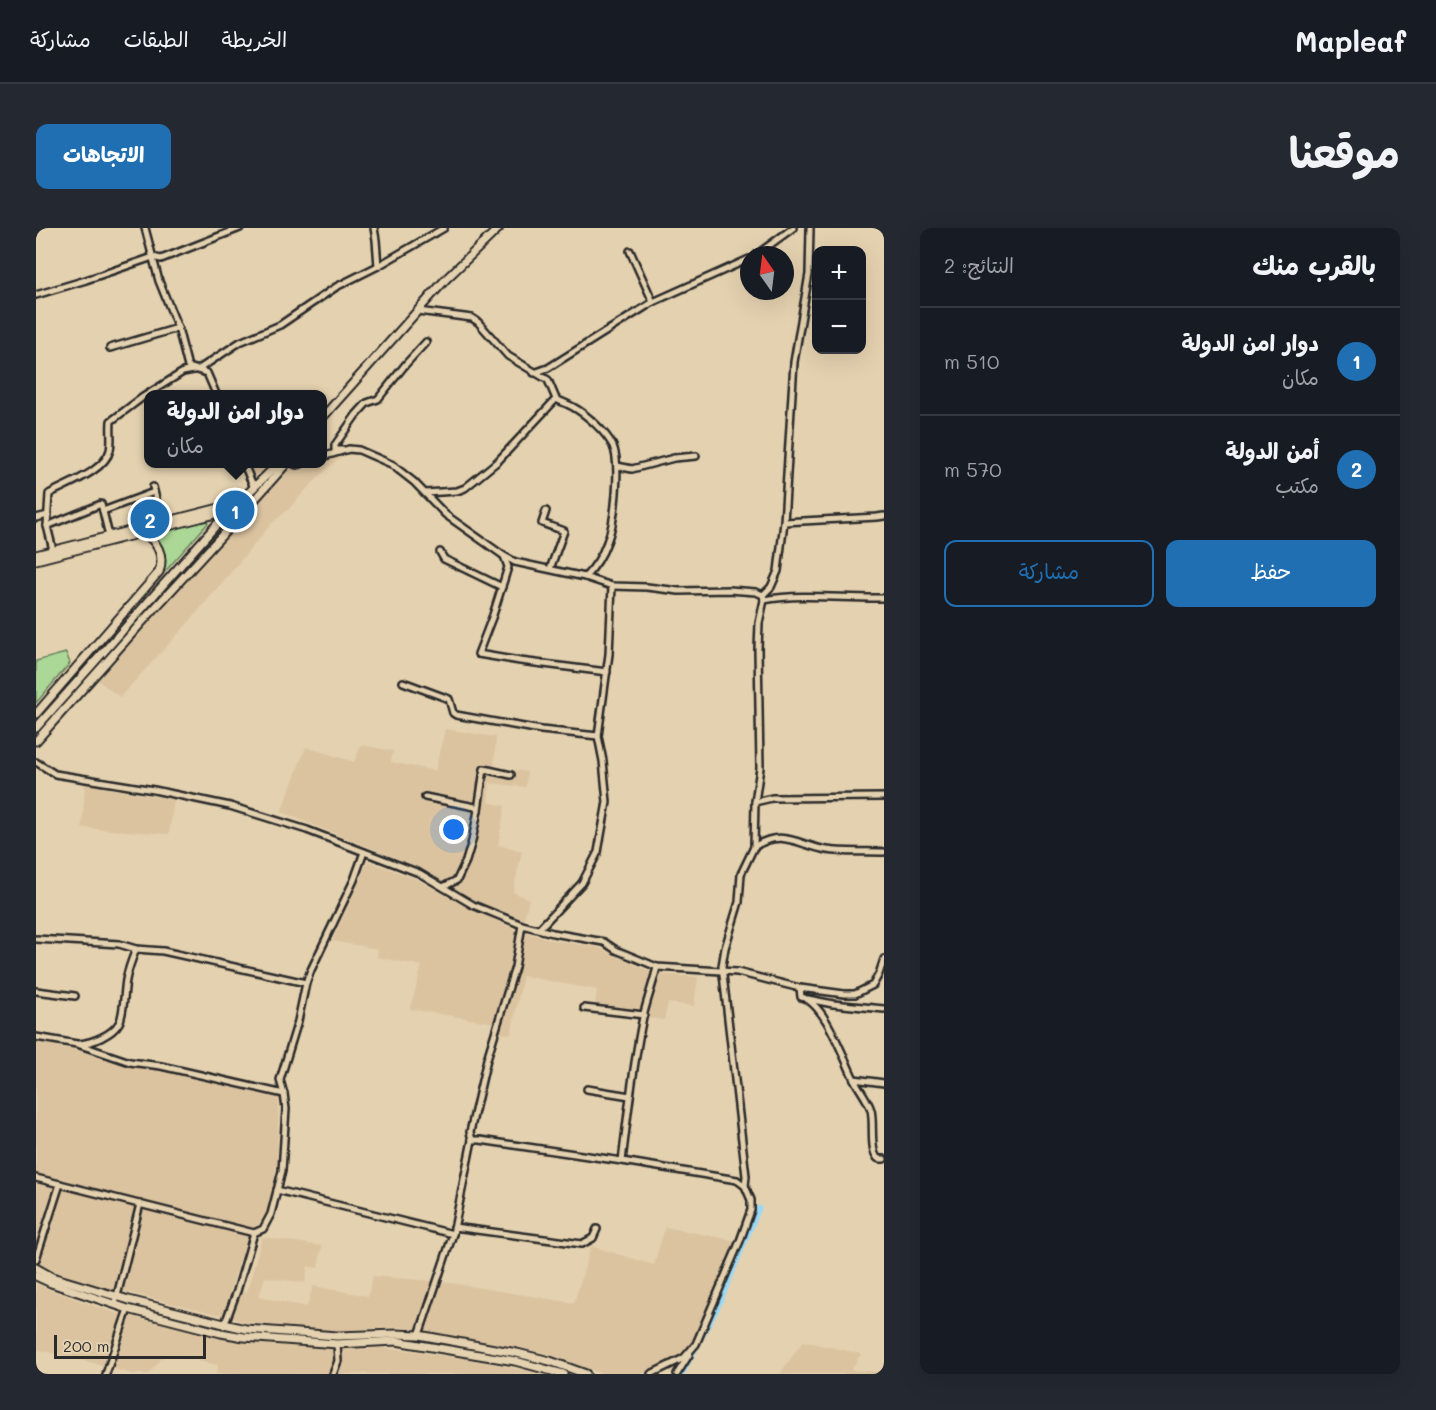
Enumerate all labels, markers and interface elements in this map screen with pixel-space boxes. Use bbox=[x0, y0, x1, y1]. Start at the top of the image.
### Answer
text: Mapleaf bbox=[1295, 23, 1406, 59]
text: مشاركة bbox=[30, 25, 91, 52]
text: الطبقات bbox=[124, 25, 189, 52]
text: الخريطة bbox=[222, 25, 287, 52]
button: الاتجاهات bbox=[36, 124, 171, 189]
text: موقعنا bbox=[1289, 124, 1400, 179]
north arrow bbox=[740, 246, 794, 300]
map controls bbox=[812, 246, 866, 354]
button: + bbox=[812, 246, 866, 300]
text: بالقرب منك bbox=[1253, 248, 1376, 282]
text: النتائج: 2 bbox=[944, 252, 1014, 278]
button: − bbox=[812, 300, 866, 354]
text: دوار امن الدولة bbox=[1182, 328, 1319, 357]
text: 510 m bbox=[944, 348, 999, 374]
text: 1 bbox=[1352, 348, 1361, 374]
text: مكان bbox=[1282, 364, 1319, 390]
popup bbox=[144, 390, 327, 468]
text: دوار امن الدولة bbox=[167, 396, 304, 425]
text: مكان bbox=[167, 432, 204, 458]
text: أمن الدولة bbox=[1225, 436, 1319, 465]
text: 570 m bbox=[944, 456, 1001, 482]
text: 2 bbox=[1351, 456, 1362, 482]
text: مكتب bbox=[1275, 472, 1319, 498]
pin: 1 bbox=[216, 488, 254, 532]
pin: 2 bbox=[130, 496, 170, 542]
button: مشاركة bbox=[944, 540, 1154, 607]
button: حفظ bbox=[1166, 540, 1376, 607]
your location bbox=[439, 815, 468, 844]
scale bar bbox=[54, 1332, 206, 1360]
text: 200 m bbox=[63, 1335, 110, 1356]

